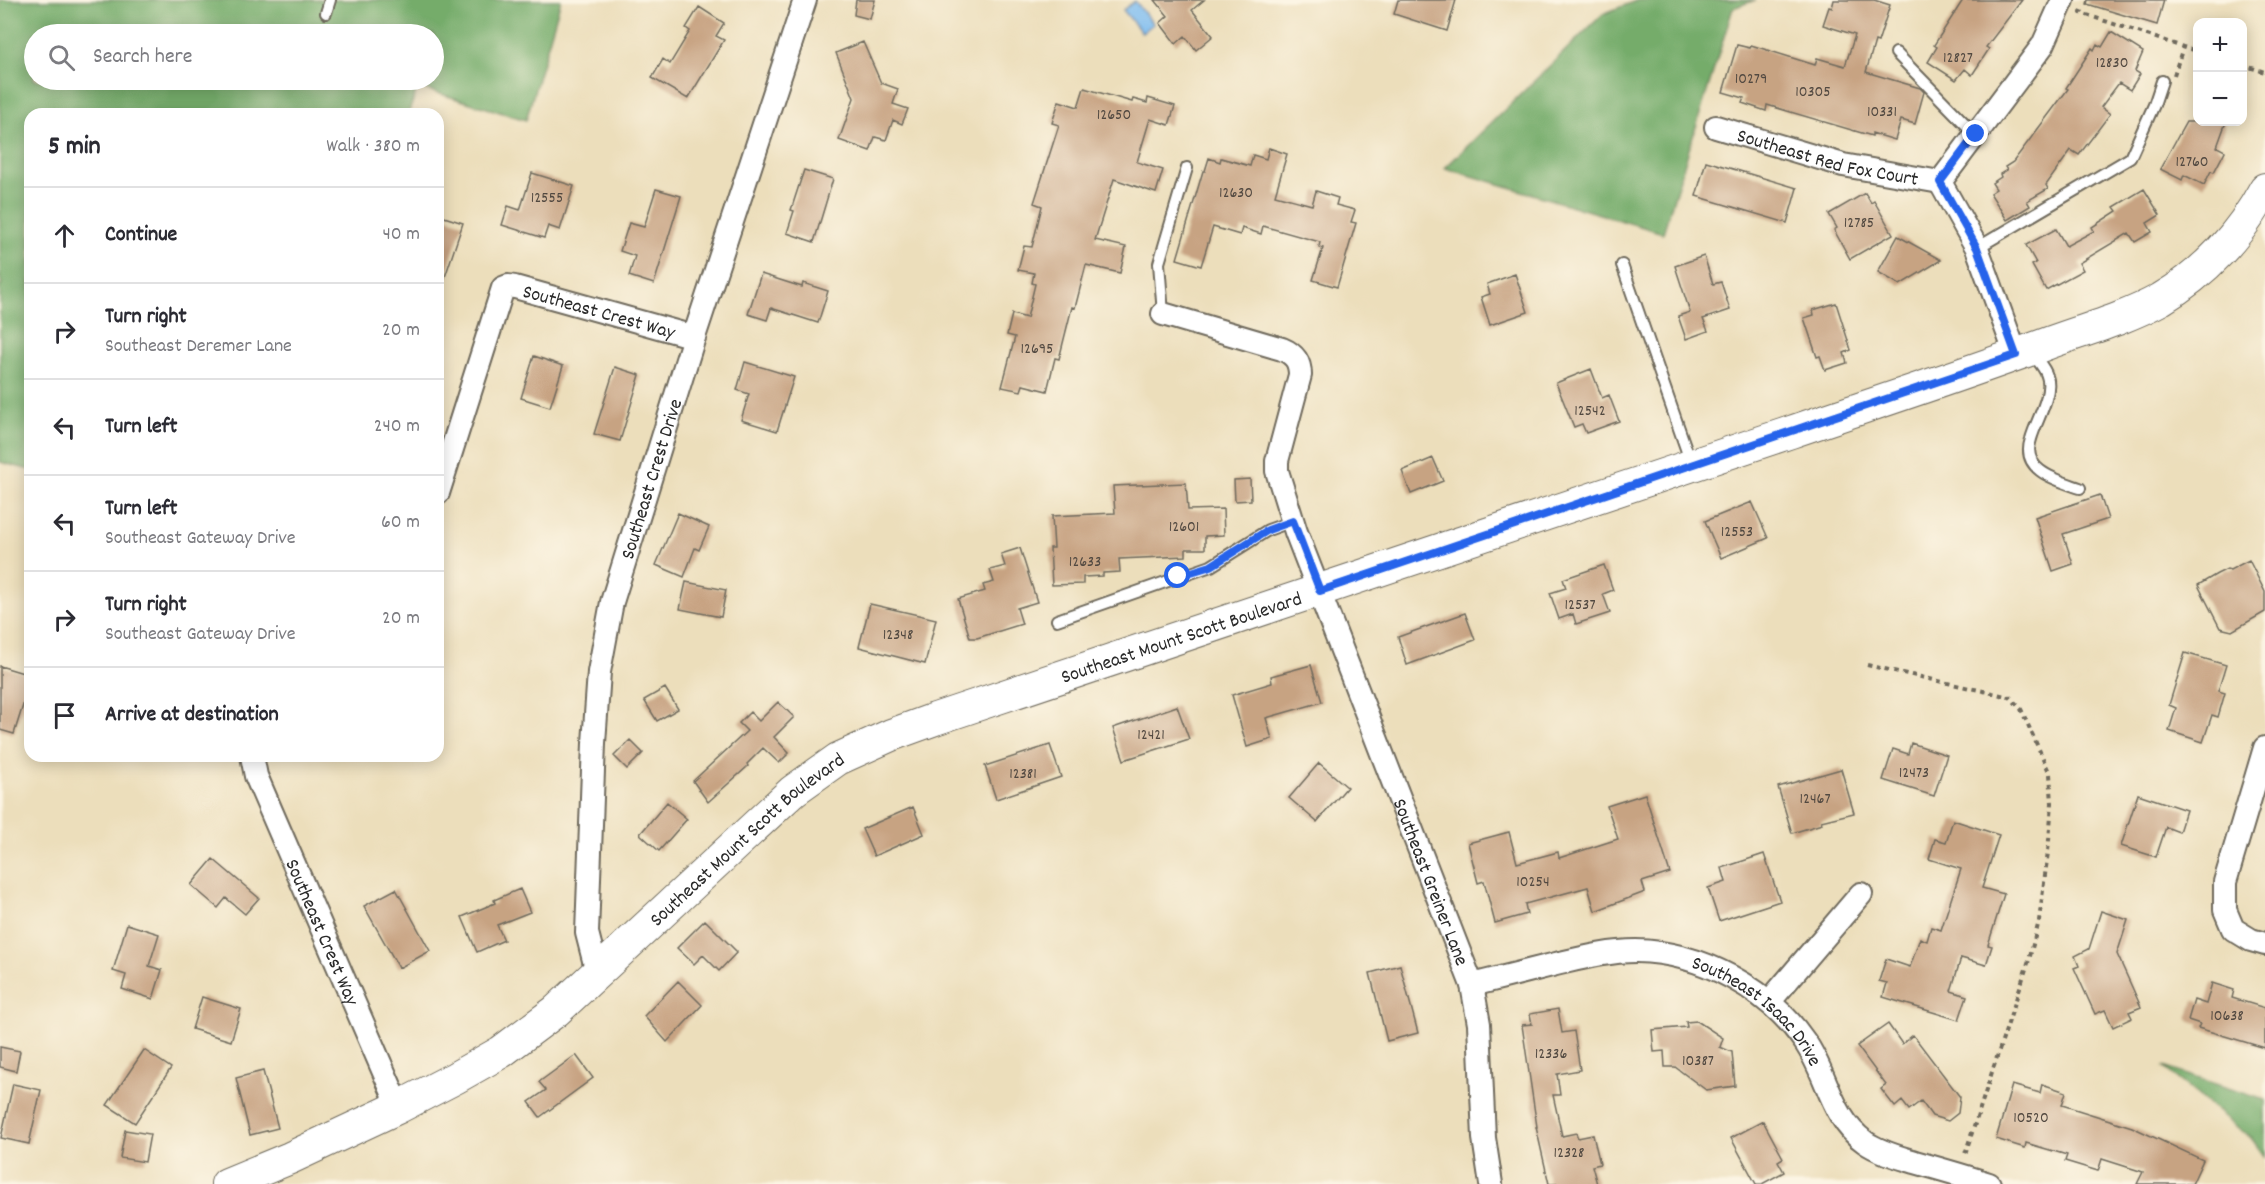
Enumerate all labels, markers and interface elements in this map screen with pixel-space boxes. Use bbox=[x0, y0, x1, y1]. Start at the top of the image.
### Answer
map controls bbox=[2193, 18, 2247, 126]
button: + bbox=[2193, 18, 2247, 72]
search box bbox=[24, 24, 444, 90]
icon: search bbox=[45, 41, 78, 74]
text: Search here bbox=[93, 42, 192, 73]
house number: 12827 bbox=[1943, 47, 1973, 70]
house number: 12830 bbox=[2096, 52, 2128, 75]
house number: 10279 bbox=[1735, 68, 1767, 91]
button: − bbox=[2193, 72, 2247, 126]
house number: 10305 bbox=[1795, 81, 1831, 104]
house number: 10331 bbox=[1867, 101, 1897, 124]
house number: 12650 bbox=[1097, 104, 1131, 127]
route end bbox=[1962, 120, 1988, 146]
street label: Southeast Red Fox Court bbox=[1733, 123, 1920, 195]
text: 5 min bbox=[48, 129, 101, 166]
text: Walk · 380 m bbox=[326, 133, 420, 161]
house number: 12760 bbox=[2175, 151, 2209, 174]
house number: 12630 bbox=[1219, 182, 1253, 205]
house number: 12555 bbox=[531, 187, 563, 210]
house number: 12785 bbox=[1844, 212, 1874, 235]
icon: ahead bbox=[48, 219, 81, 252]
text: Continue bbox=[105, 220, 177, 251]
text: 40 m bbox=[382, 221, 420, 249]
street label: Southeast Crest Way bbox=[519, 279, 679, 348]
text: Turn right bbox=[105, 302, 187, 333]
icon: right bbox=[48, 315, 81, 348]
text: 20 m bbox=[382, 317, 420, 345]
text: Southeast Deremer Lane bbox=[105, 333, 292, 361]
house number: 12695 bbox=[1020, 338, 1054, 361]
street label: Southeast Crest Drive bbox=[615, 396, 691, 563]
house number: 12542 bbox=[1574, 400, 1606, 423]
icon: left bbox=[48, 411, 81, 444]
text: Turn left bbox=[105, 412, 177, 443]
text: 240 m bbox=[374, 413, 420, 441]
text: Turn left bbox=[105, 494, 177, 525]
icon: left bbox=[48, 507, 81, 540]
text: 60 m bbox=[381, 509, 420, 537]
house number: 12601 bbox=[1169, 516, 1199, 539]
house number: 12553 bbox=[1721, 521, 1753, 544]
text: Southeast Gateway Drive bbox=[105, 525, 296, 553]
house number: 12633 bbox=[1069, 551, 1101, 574]
route start bbox=[1164, 562, 1190, 588]
street label: Southeast Mount Scott Boulevard bbox=[1058, 586, 1306, 692]
text: Turn right bbox=[105, 590, 187, 621]
house number: 12537 bbox=[1564, 594, 1596, 617]
icon: right bbox=[48, 603, 81, 636]
text: 20 m bbox=[382, 605, 420, 633]
text: Southeast Gateway Drive bbox=[105, 621, 296, 649]
house number: 12348 bbox=[883, 624, 913, 647]
icon: arrive bbox=[48, 699, 81, 732]
text: Arrive at destination bbox=[105, 700, 279, 731]
house number: 12421 bbox=[1137, 724, 1165, 747]
street label: Southeast Mount Scott Boulevard bbox=[644, 747, 852, 934]
house number: 12473 bbox=[1899, 762, 1929, 785]
house number: 12381 bbox=[1009, 763, 1037, 786]
house number: 12467 bbox=[1799, 788, 1831, 811]
street label: Southeast Greiner Lane bbox=[1384, 795, 1474, 971]
street label: Southeast Crest Way bbox=[277, 855, 365, 1011]
house number: 10254 bbox=[1516, 871, 1550, 894]
street label: Southeast Isaac Drive bbox=[1688, 950, 1827, 1072]
house number: 10638 bbox=[2210, 1005, 2244, 1028]
house number: 12336 bbox=[1535, 1043, 1567, 1066]
house number: 10387 bbox=[1682, 1050, 1714, 1073]
house number: 10520 bbox=[2013, 1107, 2049, 1130]
house number: 12328 bbox=[1553, 1142, 1585, 1165]

